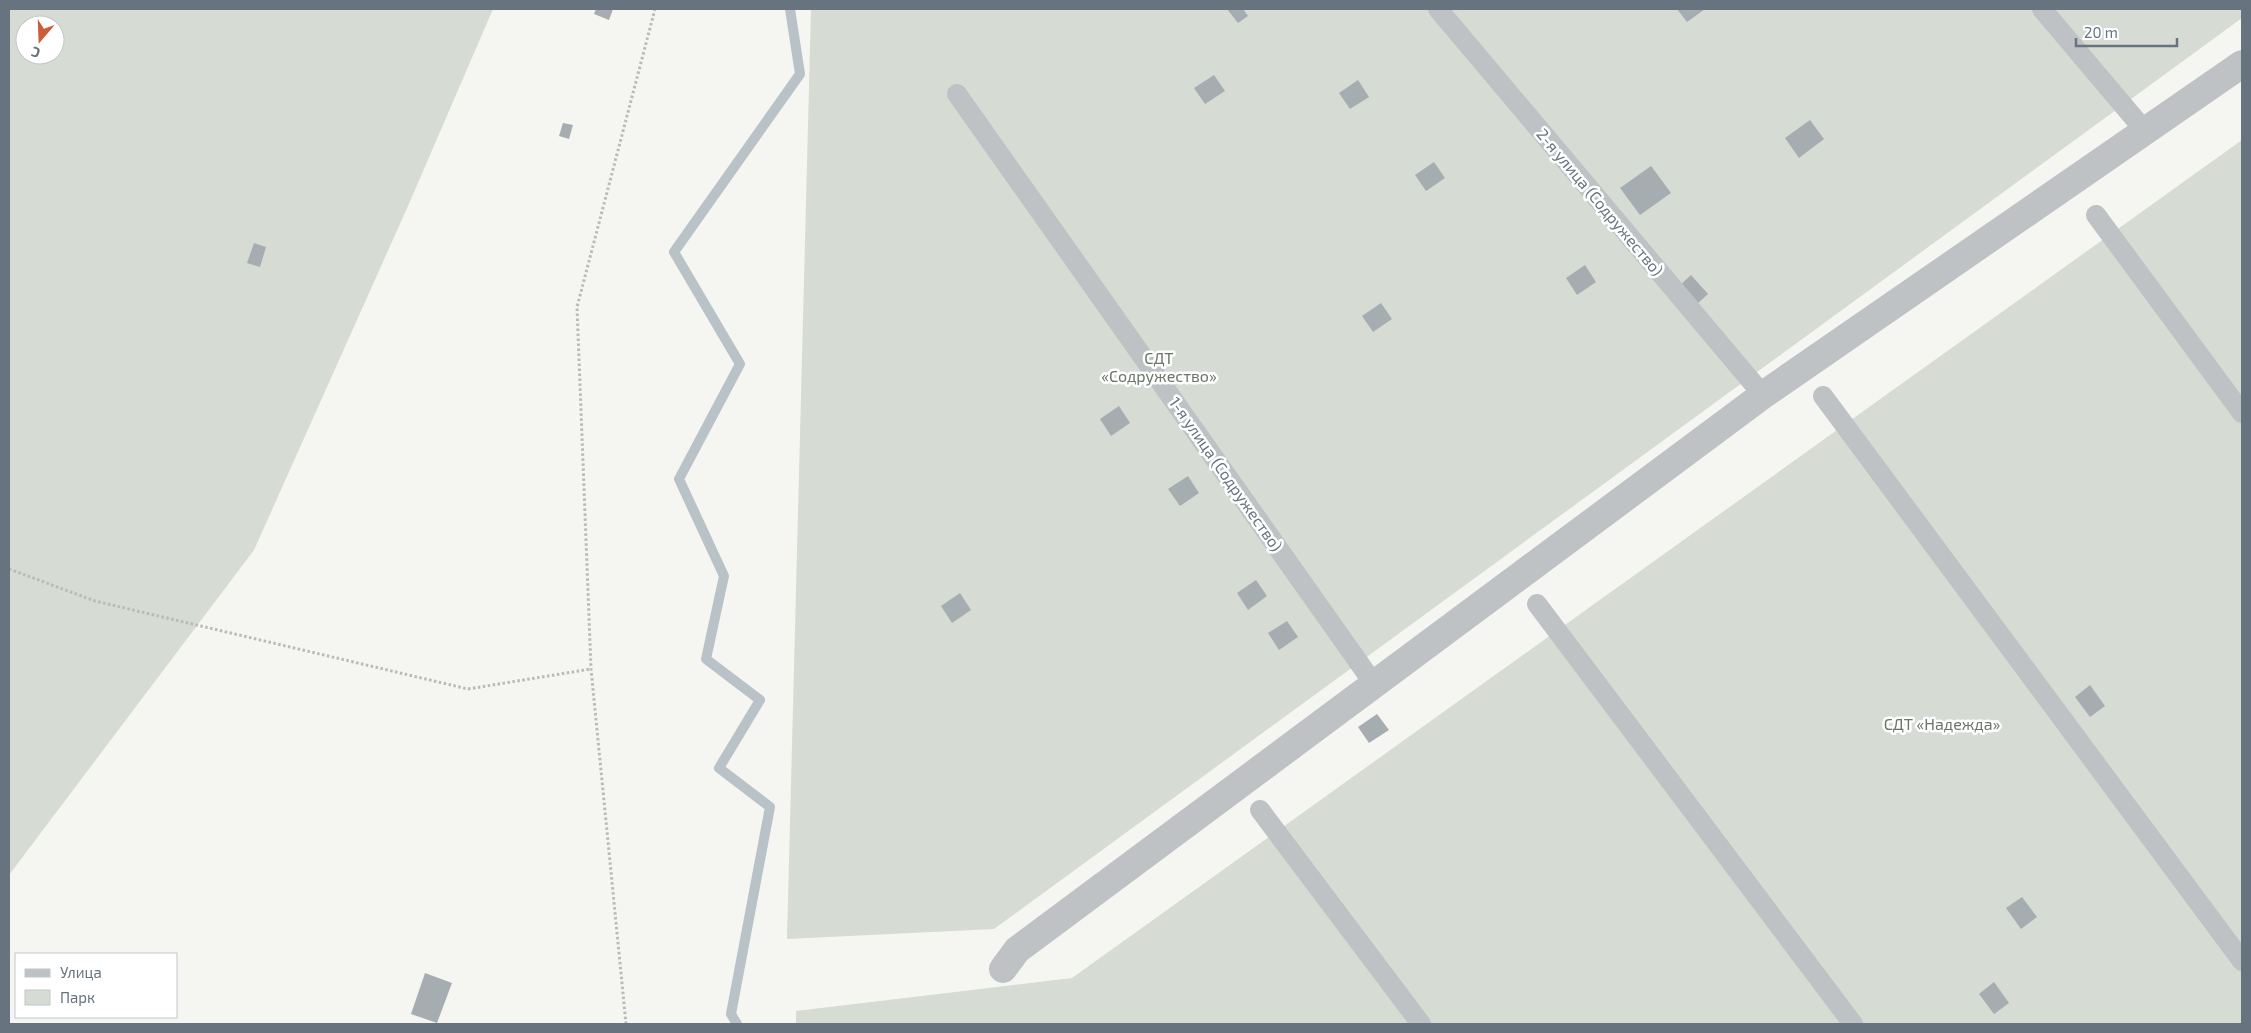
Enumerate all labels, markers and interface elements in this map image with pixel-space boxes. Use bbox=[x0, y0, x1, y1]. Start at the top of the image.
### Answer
north arrow bbox=[15, 15, 65, 65]
scale bar bbox=[2076, 15, 2177, 47]
text: 20 m bbox=[2084, 23, 2118, 41]
text: С bbox=[29, 43, 42, 62]
street label: 2-я улица (Содружество) bbox=[1532, 124, 1668, 280]
park label: СДТ «Содружество» bbox=[1101, 348, 1217, 386]
street label: 1-я улица (Содружество) bbox=[1165, 393, 1287, 555]
park label: СДТ «Надежда» bbox=[1884, 714, 2001, 733]
legend bbox=[15, 953, 178, 1018]
text: Улица bbox=[60, 963, 102, 981]
text: Парк bbox=[60, 988, 95, 1006]

